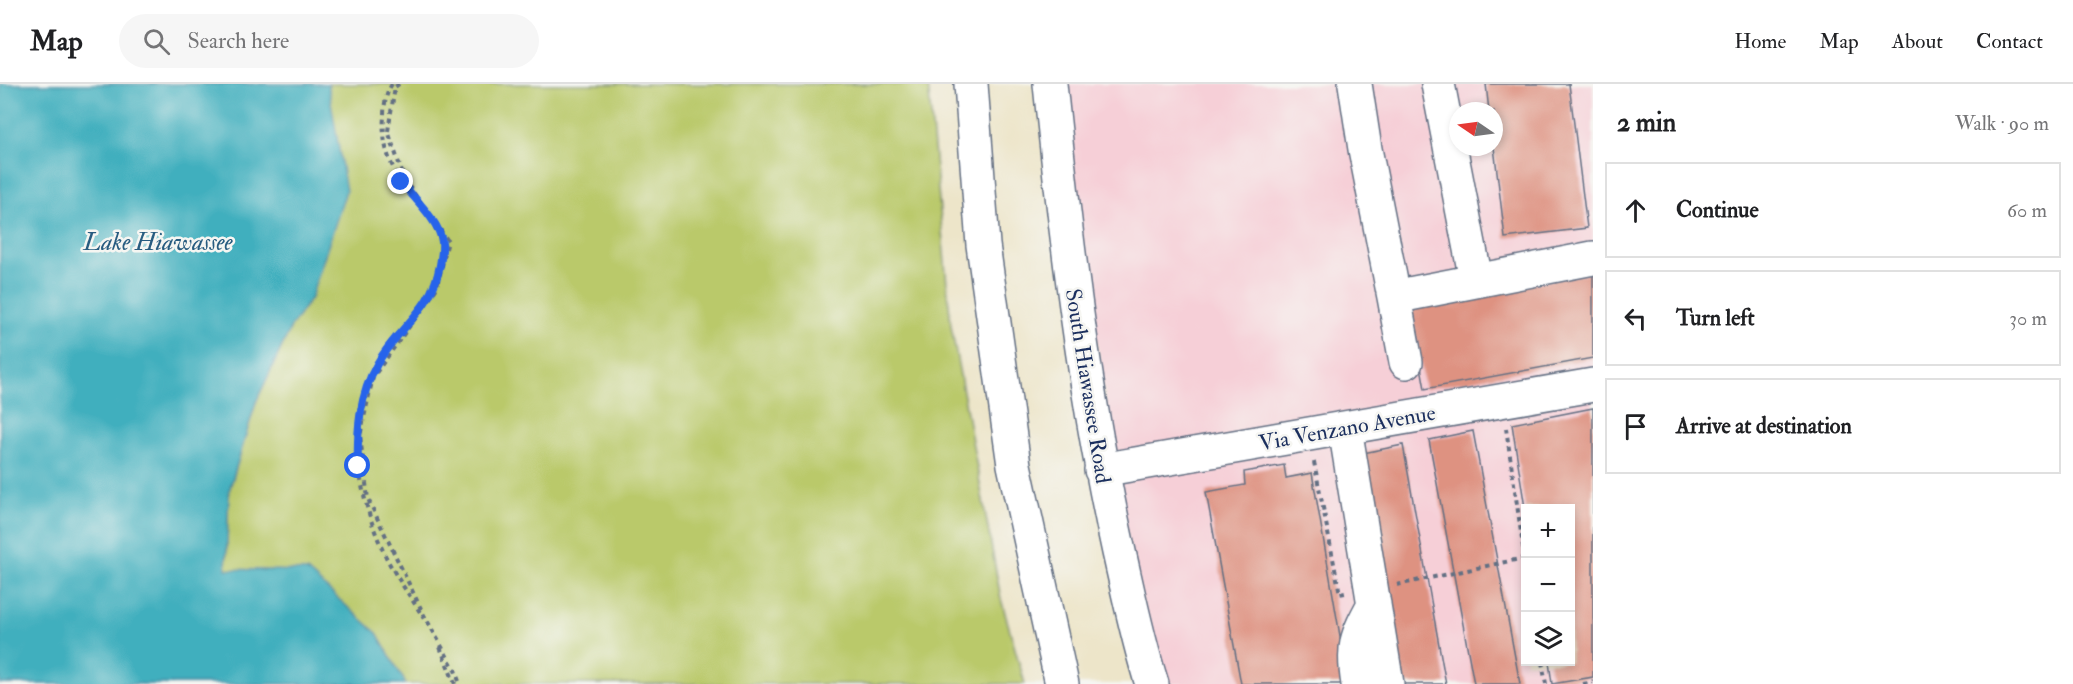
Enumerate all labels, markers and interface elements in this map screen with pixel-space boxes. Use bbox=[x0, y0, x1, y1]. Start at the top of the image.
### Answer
search box bbox=[119, 14, 539, 68]
text: Map bbox=[30, 24, 83, 59]
icon: search bbox=[140, 25, 173, 58]
text: Search here bbox=[188, 27, 289, 55]
text: Home bbox=[1734, 28, 1786, 55]
text: Map bbox=[1819, 28, 1859, 55]
text: About bbox=[1892, 28, 1943, 55]
text: Contact bbox=[1976, 28, 2043, 55]
north arrow bbox=[1449, 102, 1503, 156]
text: 2 min bbox=[1617, 107, 1676, 139]
text: Walk · 90 m bbox=[1955, 111, 2049, 136]
route end bbox=[387, 168, 413, 194]
icon: ahead bbox=[1619, 194, 1652, 227]
text: Continue bbox=[1676, 196, 1759, 224]
text: 60 m bbox=[2007, 198, 2047, 223]
water label: Lake Hiawassee bbox=[82, 227, 234, 258]
street label: South Hiawassee Road bbox=[1059, 287, 1117, 486]
icon: left bbox=[1619, 302, 1652, 335]
text: Turn left bbox=[1676, 304, 1755, 332]
text: 30 m bbox=[2009, 306, 2047, 331]
street label: Via Venzano Avenue bbox=[1257, 399, 1438, 457]
icon: arrive bbox=[1619, 410, 1652, 443]
text: Arrive at destination bbox=[1676, 412, 1852, 440]
route start bbox=[344, 452, 370, 478]
map controls bbox=[1521, 504, 1575, 666]
button: + bbox=[1521, 504, 1575, 558]
button: − bbox=[1521, 558, 1575, 612]
button: layers bbox=[1521, 612, 1575, 666]

